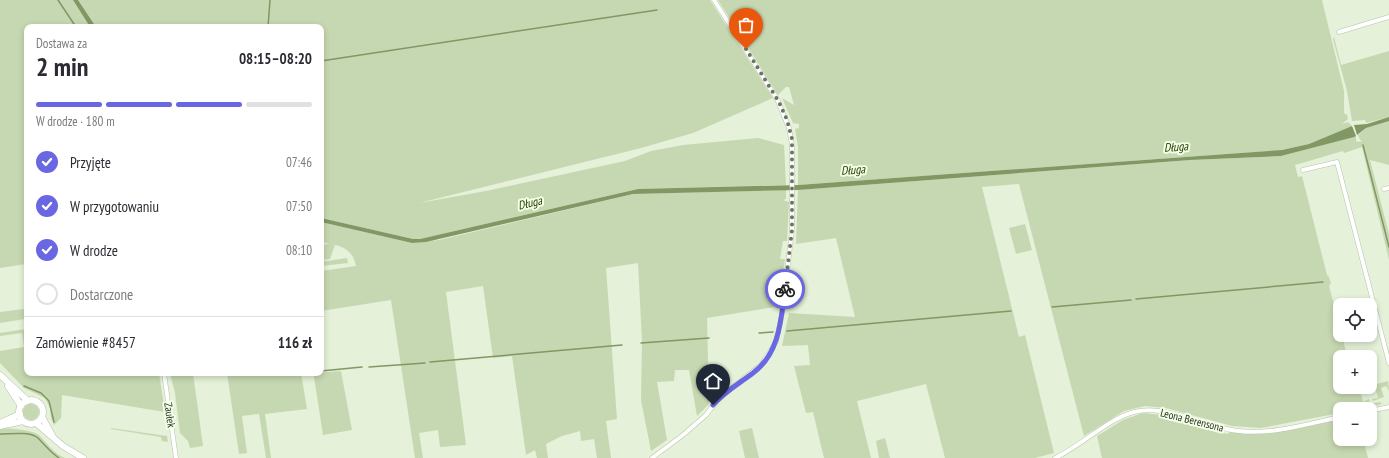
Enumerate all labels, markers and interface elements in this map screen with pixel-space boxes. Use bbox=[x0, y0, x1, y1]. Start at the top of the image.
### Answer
pin bbox=[729, 8, 763, 49]
icon: bag bbox=[735, 14, 757, 36]
text: Dostawa za bbox=[36, 35, 87, 52]
text: 08:15–08:20 bbox=[239, 49, 312, 68]
text: 2 min bbox=[36, 50, 89, 83]
text: W drodze · 180 m bbox=[36, 113, 115, 130]
water label: Długa bbox=[1163, 138, 1190, 155]
icon: check bbox=[36, 151, 58, 173]
text: Przyjęte bbox=[70, 153, 111, 172]
text: 07:46 bbox=[286, 154, 312, 171]
water label: Długa bbox=[840, 161, 867, 178]
water label: Długa bbox=[516, 192, 545, 213]
icon: check bbox=[36, 195, 58, 217]
text: W przygotowaniu bbox=[70, 197, 159, 216]
text: 07:50 bbox=[286, 198, 312, 215]
icon: check bbox=[36, 239, 58, 261]
text: W drodze bbox=[70, 241, 118, 260]
text: 08:10 bbox=[286, 242, 312, 259]
courier bbox=[765, 269, 805, 309]
icon: bike bbox=[774, 278, 796, 300]
text: Dostarczone bbox=[70, 285, 133, 304]
map controls bbox=[1333, 298, 1377, 446]
button: locate bbox=[1333, 298, 1377, 342]
text: Zamówienie #8457 bbox=[36, 333, 136, 352]
text: 116 zł bbox=[278, 333, 312, 352]
button: + bbox=[1333, 350, 1377, 394]
pin bbox=[696, 364, 730, 405]
icon: home bbox=[702, 370, 724, 392]
street label: Zaułek bbox=[161, 402, 179, 429]
button: − bbox=[1333, 402, 1377, 446]
street label: Leona Berensona bbox=[1159, 405, 1225, 435]

